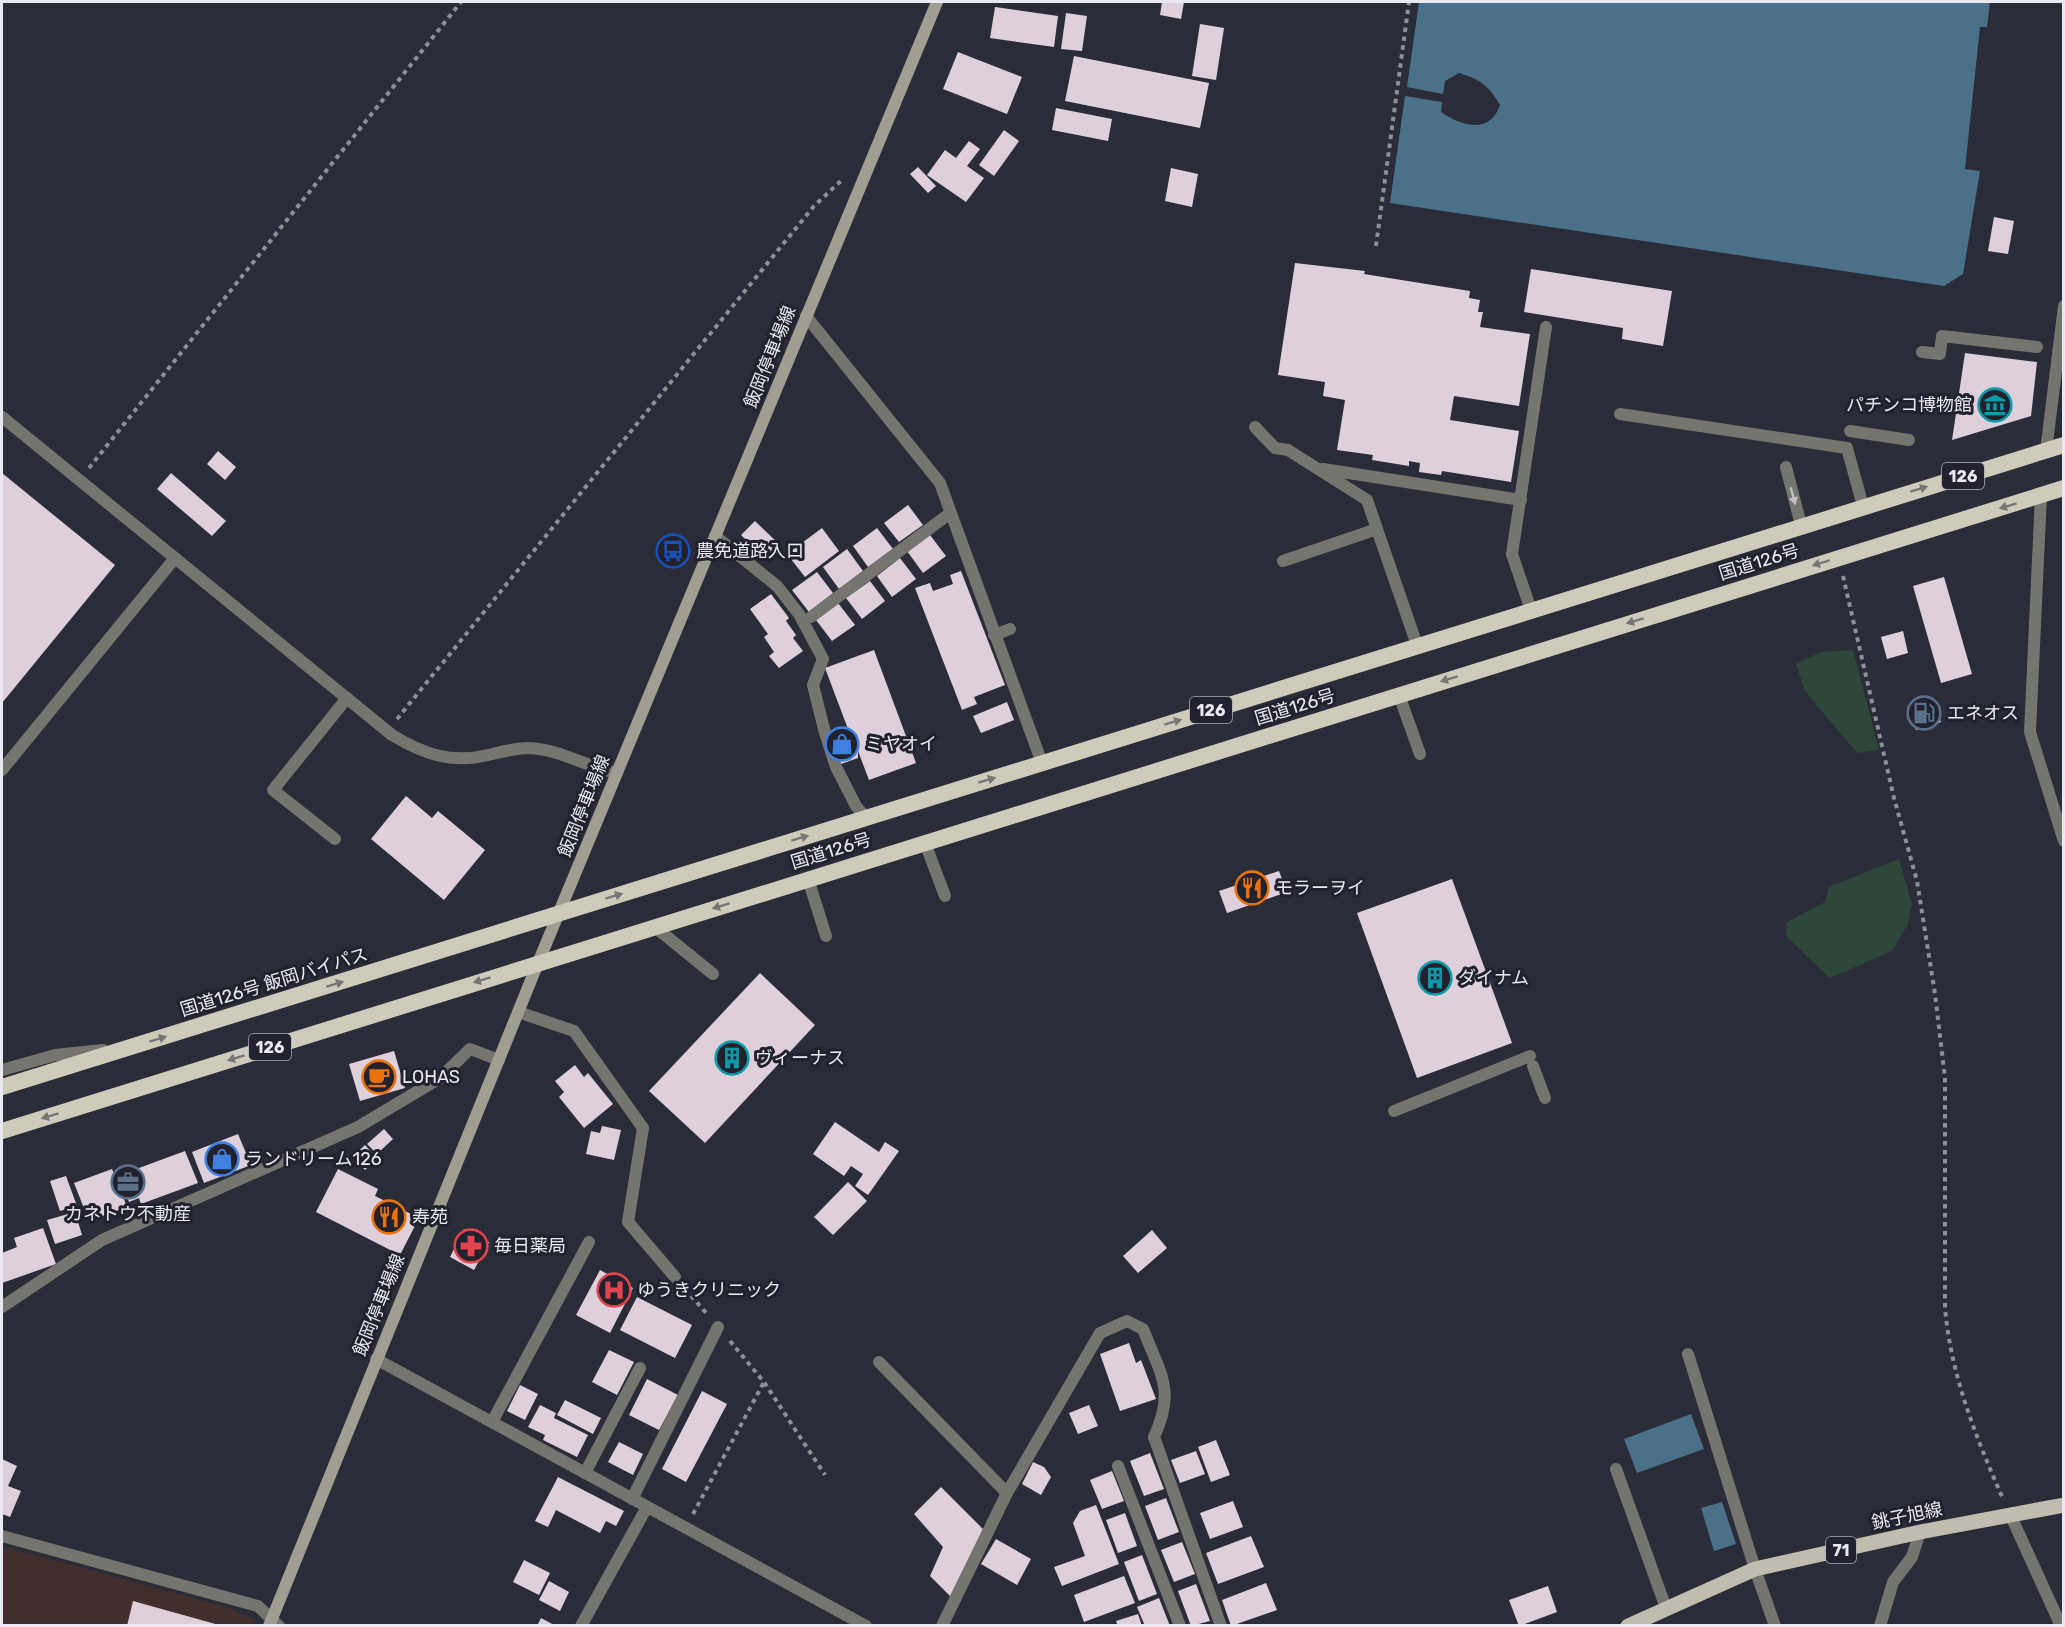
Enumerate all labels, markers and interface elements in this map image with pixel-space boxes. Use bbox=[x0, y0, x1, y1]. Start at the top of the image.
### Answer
street label: 飯岡停車場線 bbox=[740, 303, 800, 411]
museum icon: パチンコ博物館 bbox=[1977, 387, 2013, 423]
place label: パチンコ博物館 bbox=[1846, 394, 1972, 416]
road number: 126 bbox=[1942, 463, 1984, 489]
one-way arrow bbox=[1910, 484, 1928, 493]
one-way arrow bbox=[1789, 487, 1799, 505]
one-way arrow bbox=[1999, 502, 2017, 511]
bus stop icon: 農免道路入口 bbox=[655, 533, 691, 569]
street label: 国道126号 bbox=[1716, 539, 1802, 585]
place label: 農免道路入口 bbox=[696, 540, 804, 562]
one-way arrow bbox=[1812, 559, 1830, 569]
one-way arrow bbox=[1626, 617, 1644, 626]
one-way arrow bbox=[1440, 675, 1458, 684]
street label: 国道126号 bbox=[1252, 684, 1338, 730]
fuel station icon: エネオス bbox=[1906, 695, 1942, 731]
road number: 126 bbox=[1190, 697, 1232, 723]
place label: エネオス bbox=[1947, 702, 2019, 724]
one-way arrow bbox=[1164, 717, 1182, 726]
shop icon: ミヤオイ bbox=[824, 726, 860, 762]
place label: ミヤオイ bbox=[865, 733, 937, 755]
street label: 飯岡停車場線 bbox=[554, 752, 614, 860]
one-way arrow bbox=[978, 775, 996, 784]
street label: 国道126号 bbox=[788, 828, 874, 874]
one-way arrow bbox=[792, 833, 810, 842]
restaurant icon: モラーヲイ bbox=[1234, 870, 1270, 906]
place label: モラーヲイ bbox=[1275, 877, 1365, 899]
one-way arrow bbox=[605, 891, 623, 900]
one-way arrow bbox=[712, 902, 730, 911]
street label: 国道126号 飯岡バイパス bbox=[177, 943, 371, 1021]
building icon: ダイナム bbox=[1417, 960, 1453, 996]
place label: ダイナム bbox=[1458, 967, 1529, 989]
one-way arrow bbox=[473, 976, 491, 985]
one-way arrow bbox=[326, 979, 344, 988]
one-way arrow bbox=[149, 1034, 167, 1043]
road number: 126 bbox=[249, 1034, 291, 1060]
building icon: ヴィーナス bbox=[714, 1040, 750, 1076]
place label: ヴィーナス bbox=[755, 1047, 845, 1069]
one-way arrow bbox=[227, 1053, 245, 1063]
cafe icon: LOHAS bbox=[361, 1059, 397, 1095]
place label: LOHAS bbox=[402, 1066, 460, 1088]
one-way arrow bbox=[41, 1112, 59, 1121]
shop icon: ランドリーム126 bbox=[204, 1141, 240, 1177]
place label: ランドリーム126 bbox=[245, 1148, 382, 1170]
office icon: カネトウ不動産 bbox=[110, 1164, 146, 1200]
restaurant icon: 寿苑 bbox=[371, 1199, 407, 1235]
place label: カネトウ不動産 bbox=[65, 1203, 191, 1225]
place label: 寿苑 bbox=[412, 1206, 448, 1228]
pharmacy icon: 毎日薬局 bbox=[453, 1228, 489, 1264]
place label: 毎日薬局 bbox=[494, 1235, 566, 1257]
street label: 飯岡停車場線 bbox=[349, 1251, 409, 1359]
hospital icon: ゆうきクリニック bbox=[596, 1272, 632, 1308]
place label: ゆうきクリニック bbox=[637, 1279, 781, 1301]
street label: 銚子旭線 bbox=[1869, 1498, 1945, 1534]
road number: 71 bbox=[1826, 1537, 1856, 1563]

